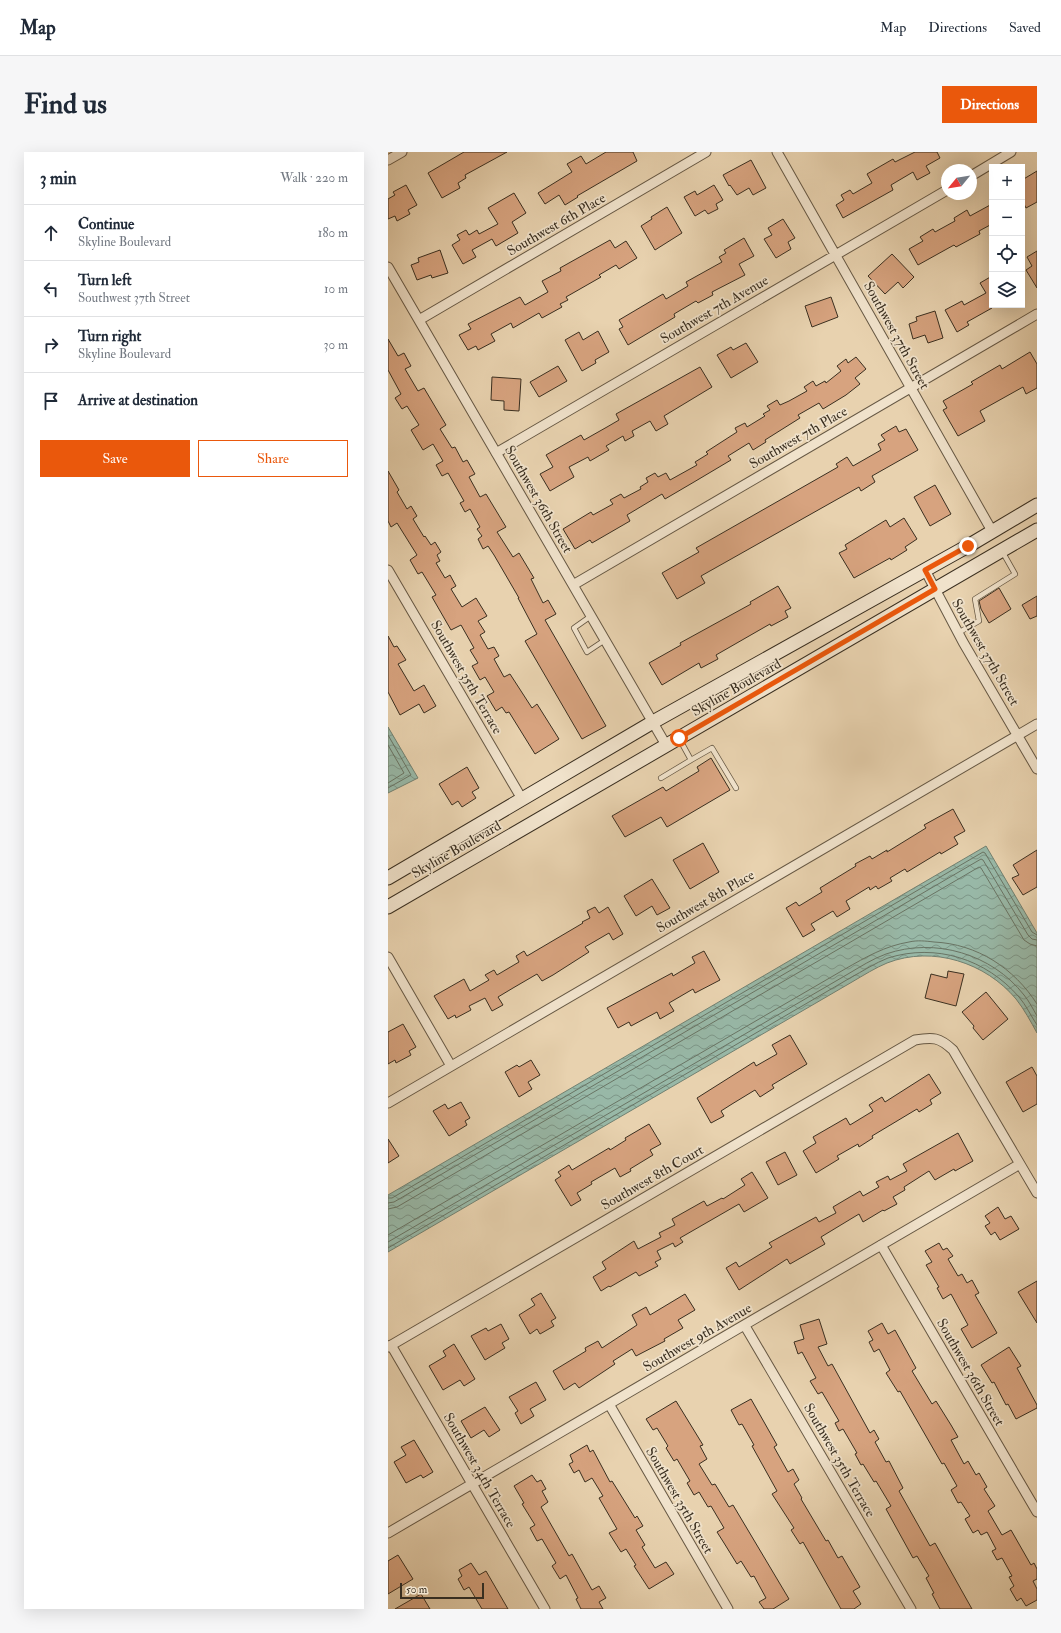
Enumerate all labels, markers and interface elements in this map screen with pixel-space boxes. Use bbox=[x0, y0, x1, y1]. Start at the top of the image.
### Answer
text: Map bbox=[20, 16, 56, 40]
text: Map bbox=[880, 19, 906, 36]
text: Directions bbox=[928, 19, 987, 36]
text: Saved bbox=[1009, 19, 1041, 36]
button: Directions bbox=[942, 86, 1037, 123]
text: Find us bbox=[24, 87, 107, 122]
north arrow bbox=[941, 164, 977, 200]
map controls bbox=[989, 164, 1025, 308]
button: + bbox=[989, 164, 1025, 200]
text: 3 min bbox=[40, 168, 77, 189]
text: Walk · 220 m bbox=[280, 170, 348, 186]
street label: Southwest 6th Place bbox=[504, 189, 609, 260]
button: − bbox=[989, 200, 1025, 236]
text: Continue bbox=[78, 215, 134, 234]
icon: ahead bbox=[40, 222, 62, 244]
text: 180 m bbox=[318, 225, 348, 241]
text: Skyline Boulevard bbox=[78, 234, 171, 250]
button: locate bbox=[989, 236, 1025, 272]
text: Turn left bbox=[78, 271, 132, 290]
street label: Southwest 7th Avenue bbox=[657, 272, 771, 347]
button: layers bbox=[989, 272, 1025, 308]
icon: left bbox=[40, 278, 62, 300]
street label: Southwest 37th Street bbox=[860, 278, 933, 392]
text: 10 m bbox=[324, 281, 348, 297]
text: Southwest 37th Street bbox=[78, 290, 190, 306]
text: Turn right bbox=[78, 327, 141, 346]
icon: right bbox=[40, 334, 62, 356]
text: 30 m bbox=[324, 337, 348, 353]
text: Skyline Boulevard bbox=[78, 346, 171, 362]
icon: arrive bbox=[40, 390, 62, 412]
text: Arrive at destination bbox=[78, 391, 198, 410]
street label: Southwest 7th Place bbox=[746, 402, 850, 472]
button: Save bbox=[40, 440, 190, 477]
button: Share bbox=[198, 440, 348, 477]
street label: Southwest 36th Street bbox=[501, 443, 576, 556]
route end bbox=[959, 537, 977, 555]
street label: Southwest 37th Street bbox=[948, 596, 1023, 709]
street label: Southwest 35th Terrace bbox=[427, 617, 506, 737]
street label: Skyline Boulevard bbox=[689, 655, 784, 721]
route start bbox=[670, 729, 688, 747]
street label: Skyline Boulevard bbox=[409, 817, 504, 883]
street label: Southwest 8th Place bbox=[653, 866, 757, 936]
street label: Southwest 8th Court bbox=[598, 1141, 707, 1214]
street label: Southwest 9th Avenue bbox=[640, 1299, 755, 1375]
street label: Southwest 36th Street bbox=[933, 1316, 1008, 1429]
street label: Southwest 35th Terrace bbox=[800, 1400, 879, 1520]
street label: Southwest 34th Terrace bbox=[440, 1410, 519, 1531]
street label: Southwest 35th Street bbox=[642, 1444, 717, 1557]
scale bar bbox=[400, 1581, 484, 1600]
text: 50 m bbox=[406, 1583, 427, 1596]

